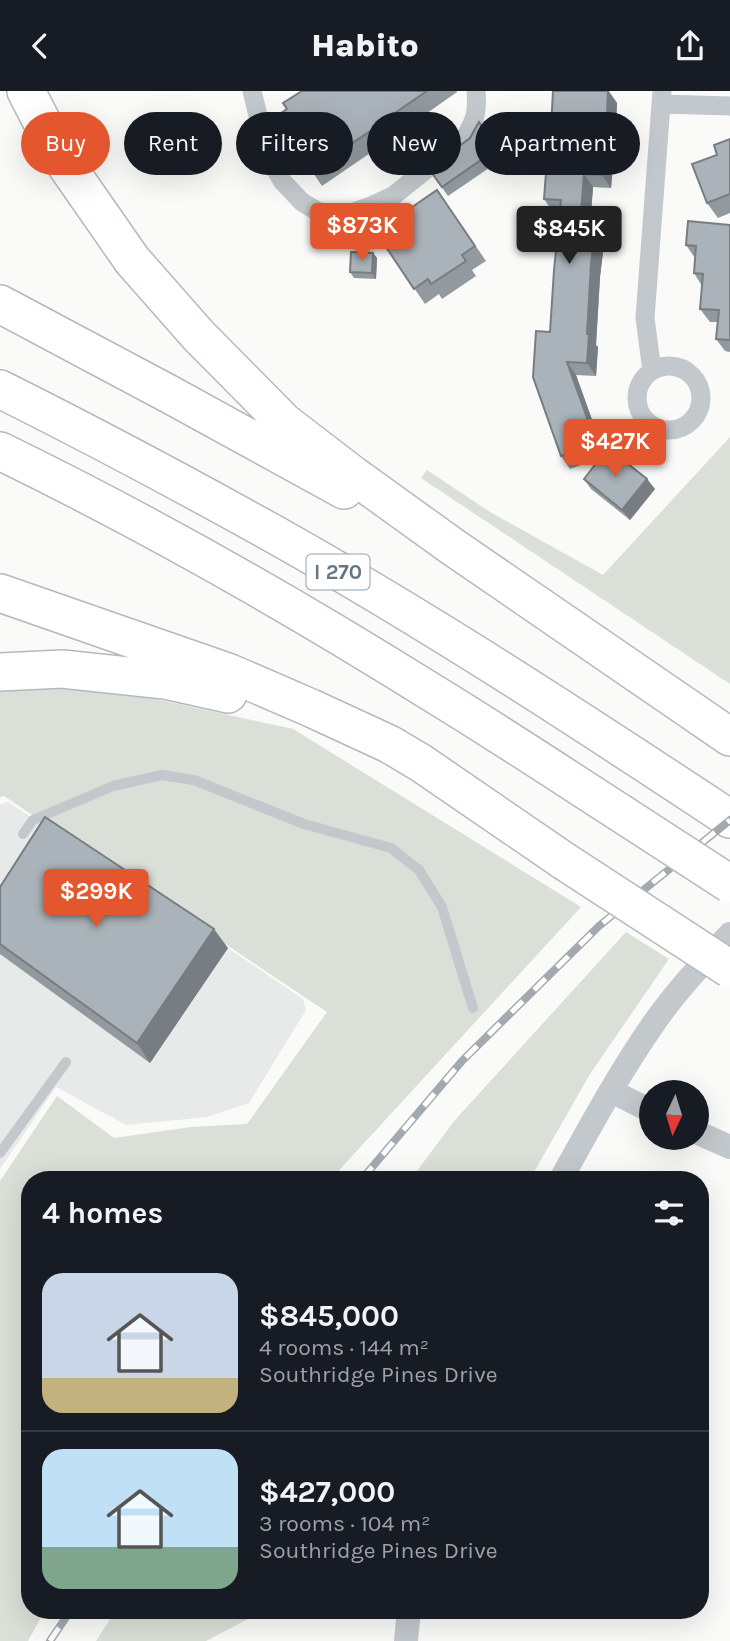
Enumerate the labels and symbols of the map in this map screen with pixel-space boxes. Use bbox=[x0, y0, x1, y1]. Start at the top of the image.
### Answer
pin: $873K bbox=[313, 204, 411, 263]
pin: $845K bbox=[520, 207, 618, 266]
pin: $427K bbox=[566, 419, 664, 479]
road number: I 270 bbox=[306, 554, 370, 589]
pin: $299K bbox=[47, 869, 145, 929]
north arrow bbox=[639, 1080, 709, 1150]

